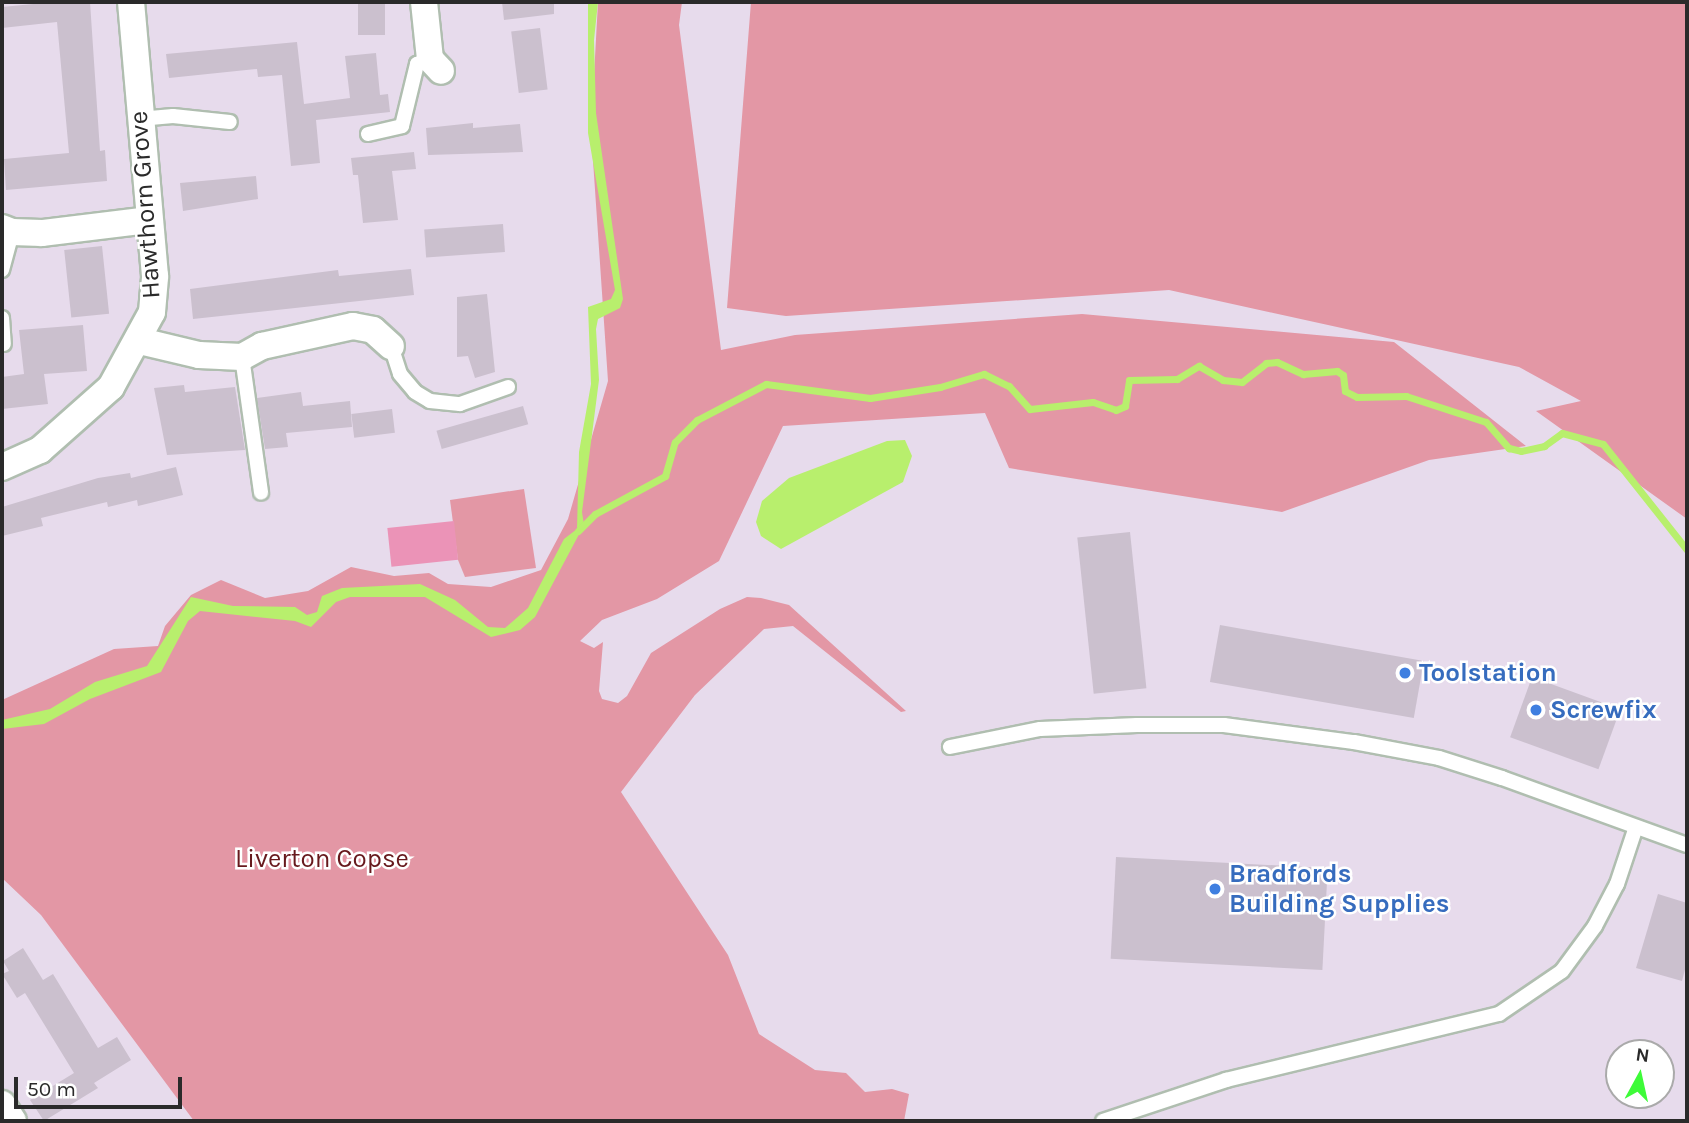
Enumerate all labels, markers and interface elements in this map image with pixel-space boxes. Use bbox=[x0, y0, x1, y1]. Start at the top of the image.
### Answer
street label: Hawthorn Grove bbox=[123, 110, 167, 300]
place label: Toolstation bbox=[1419, 657, 1557, 689]
marker: Toolstation bbox=[1397, 665, 1413, 681]
place label: Screwfix bbox=[1550, 694, 1657, 726]
marker: Screwfix bbox=[1528, 702, 1544, 718]
park label: Liverton Copse bbox=[235, 843, 409, 875]
place label: Bradfords Building Supplies bbox=[1229, 858, 1450, 920]
marker: Bradfords Building Supplies bbox=[1207, 881, 1223, 897]
north arrow bbox=[1605, 1039, 1675, 1109]
text: N bbox=[1634, 1043, 1651, 1067]
scale bar bbox=[18, 1064, 186, 1108]
text: 50 m bbox=[27, 1077, 76, 1101]

